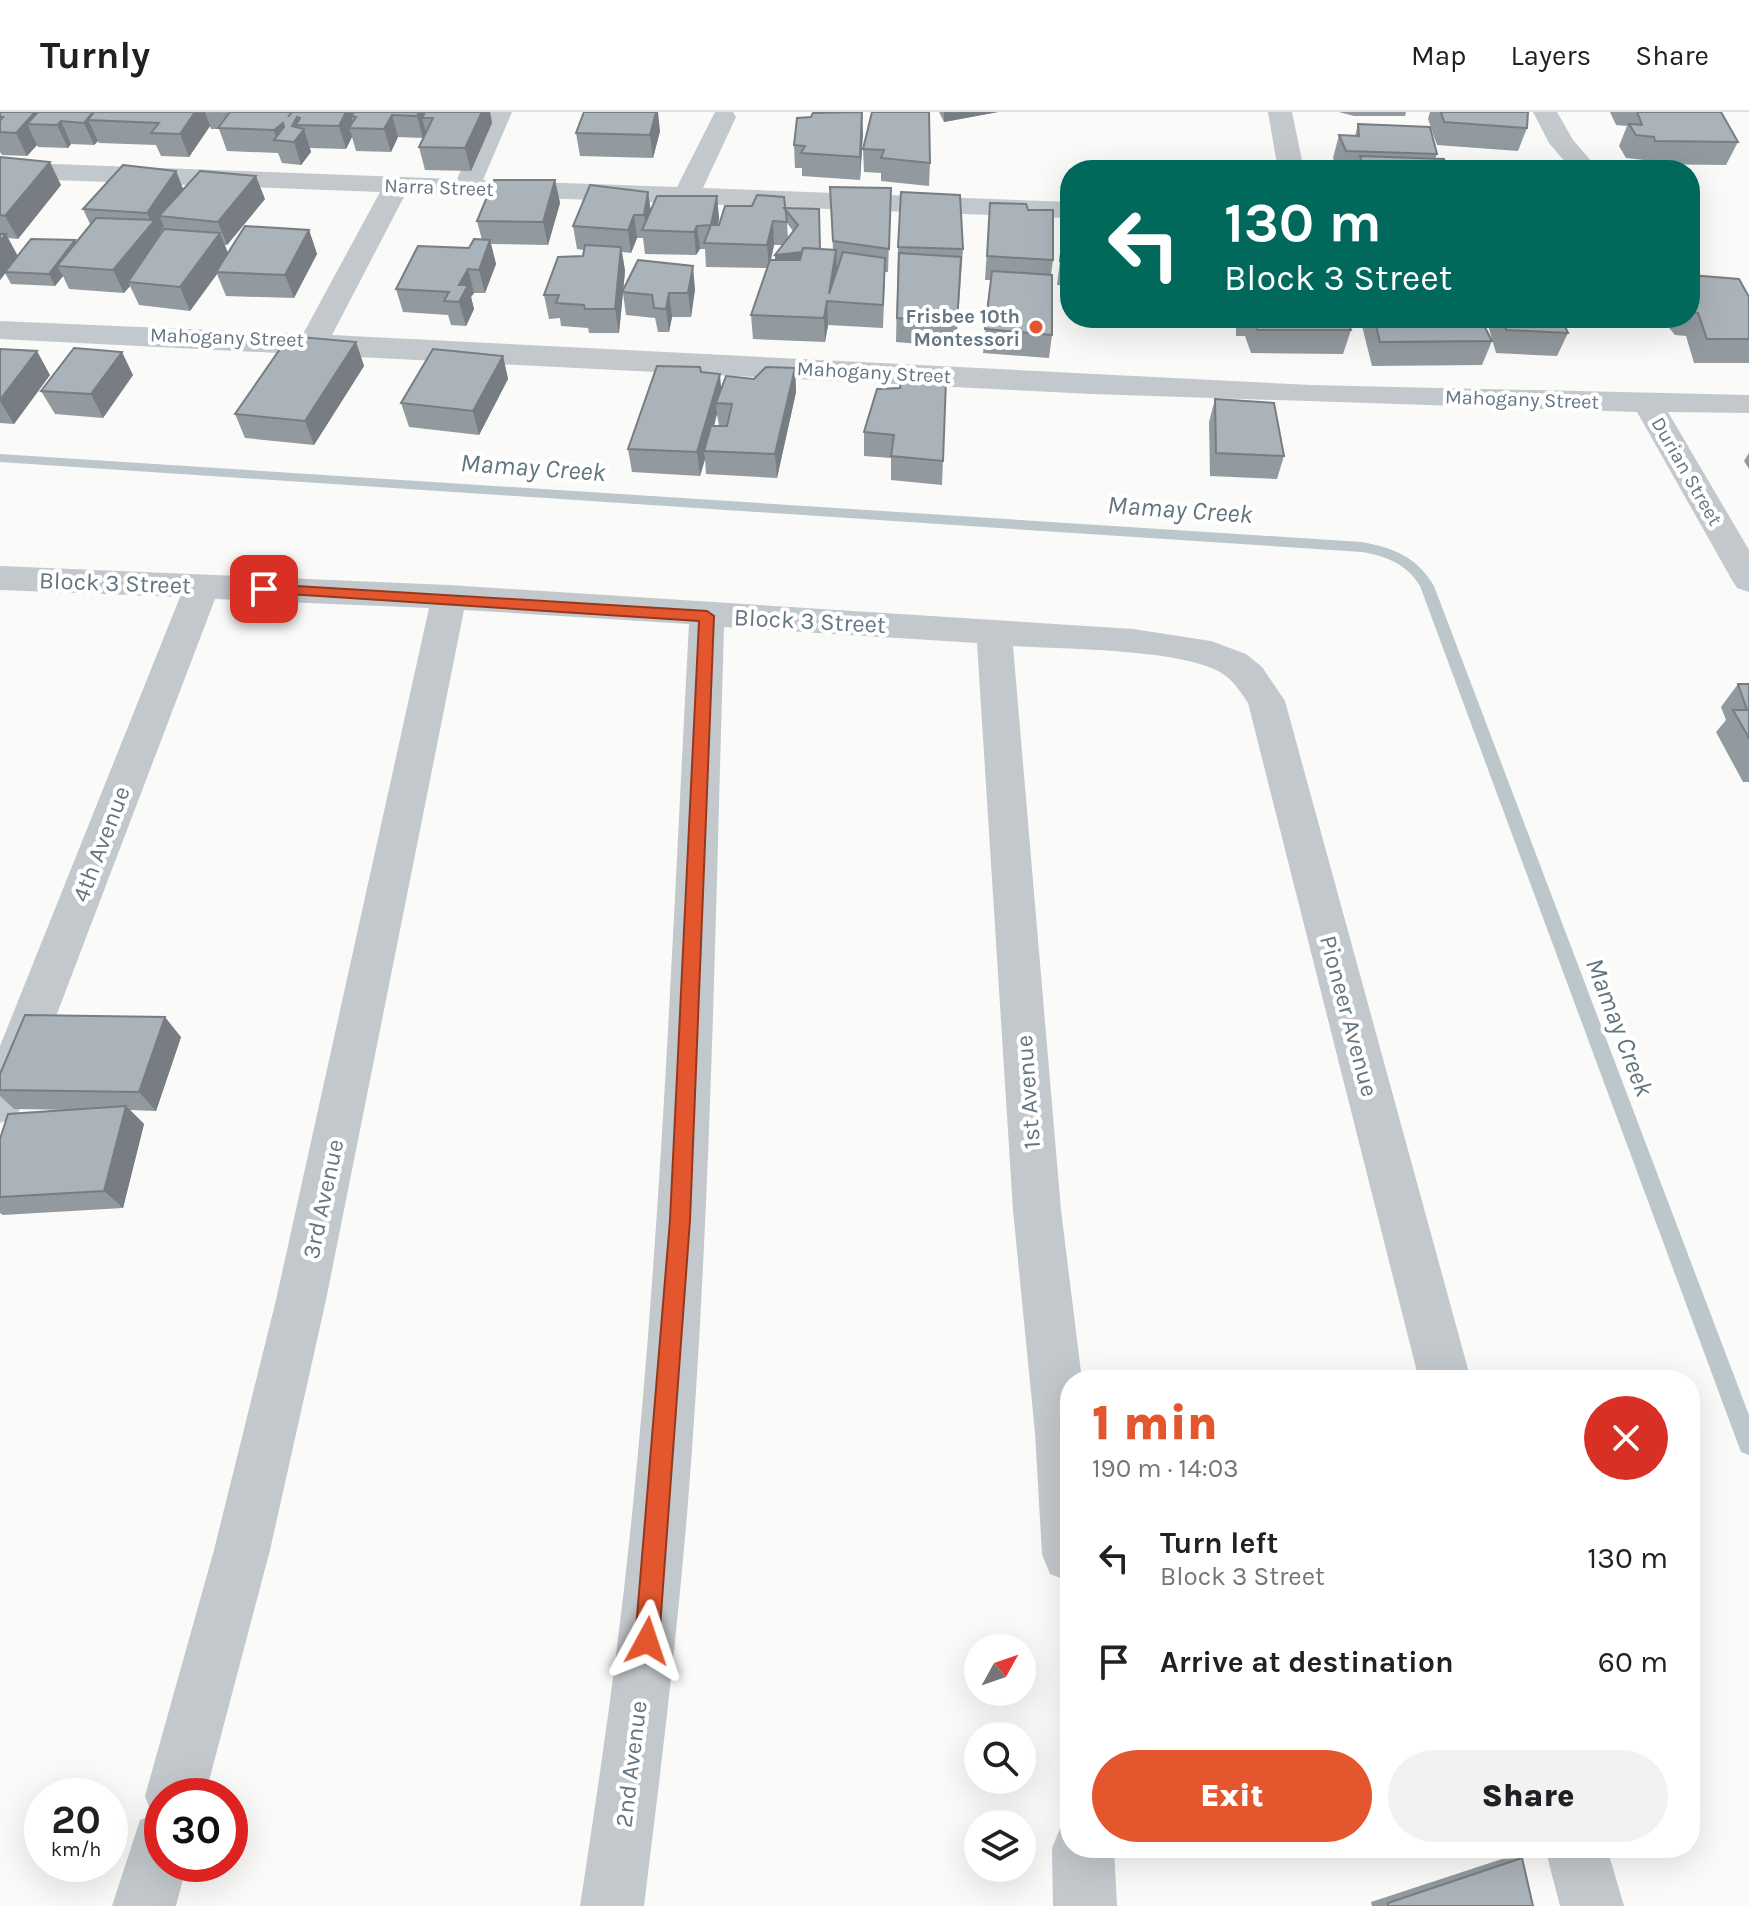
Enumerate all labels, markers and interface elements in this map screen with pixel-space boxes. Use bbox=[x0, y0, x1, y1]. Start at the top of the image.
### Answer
text: Turnly bbox=[40, 33, 150, 78]
text: Map bbox=[1411, 39, 1466, 72]
text: Layers bbox=[1510, 39, 1591, 72]
text: Share bbox=[1635, 39, 1709, 72]
street label: Narra Street bbox=[384, 174, 495, 201]
text: 130 m bbox=[1224, 190, 1382, 255]
icon: left bbox=[1092, 192, 1196, 296]
text: Block 3 Street bbox=[1224, 257, 1452, 299]
place label: Frisbee 10th Montessori bbox=[905, 305, 1020, 351]
marker: Frisbee 10th Montessori bbox=[1027, 318, 1045, 336]
street label: Mahogany Street bbox=[149, 323, 305, 352]
street label: Mahogany Street bbox=[796, 357, 952, 388]
street label: Mahogany Street bbox=[1444, 385, 1600, 414]
street label: Durian Street bbox=[1646, 413, 1727, 530]
water label: Mamay Creek bbox=[459, 447, 607, 488]
water label: Mamay Creek bbox=[1106, 489, 1254, 530]
pin bbox=[230, 555, 298, 623]
street label: Block 3 Street bbox=[38, 566, 192, 600]
icon: arrive bbox=[242, 567, 286, 611]
street label: Block 3 Street bbox=[733, 603, 887, 639]
street label: 4th Avenue bbox=[66, 782, 136, 906]
street label: Pioneer Avenue bbox=[1314, 932, 1384, 1100]
water label: Mamay Creek bbox=[1579, 954, 1660, 1101]
street label: 1st Avenue bbox=[1010, 1034, 1046, 1150]
street label: 3rd Avenue bbox=[297, 1137, 349, 1261]
text: 1 min bbox=[1092, 1395, 1218, 1451]
button: close bbox=[1584, 1396, 1668, 1480]
text: 190 m · 14:03 bbox=[1092, 1453, 1238, 1484]
text: Turn left bbox=[1160, 1525, 1278, 1561]
icon: left bbox=[1092, 1536, 1136, 1580]
text: 130 m bbox=[1587, 1540, 1668, 1576]
text: Block 3 Street bbox=[1160, 1561, 1325, 1592]
position arrow bbox=[605, 1599, 689, 1683]
north arrow bbox=[964, 1634, 1036, 1706]
map controls bbox=[964, 1634, 1036, 1882]
icon: arrive bbox=[1092, 1640, 1136, 1684]
text: Arrive at destination bbox=[1160, 1644, 1454, 1680]
text: 60 m bbox=[1598, 1644, 1668, 1680]
street label: 2nd Avenue bbox=[609, 1699, 653, 1829]
button: search bbox=[964, 1722, 1036, 1794]
button: Exit bbox=[1092, 1750, 1372, 1842]
button: Share bbox=[1388, 1750, 1668, 1842]
speed limit sign: 30 bbox=[144, 1778, 248, 1882]
text: 20 bbox=[51, 1796, 101, 1843]
button: layers bbox=[964, 1810, 1036, 1882]
text: km/h bbox=[51, 1838, 101, 1861]

